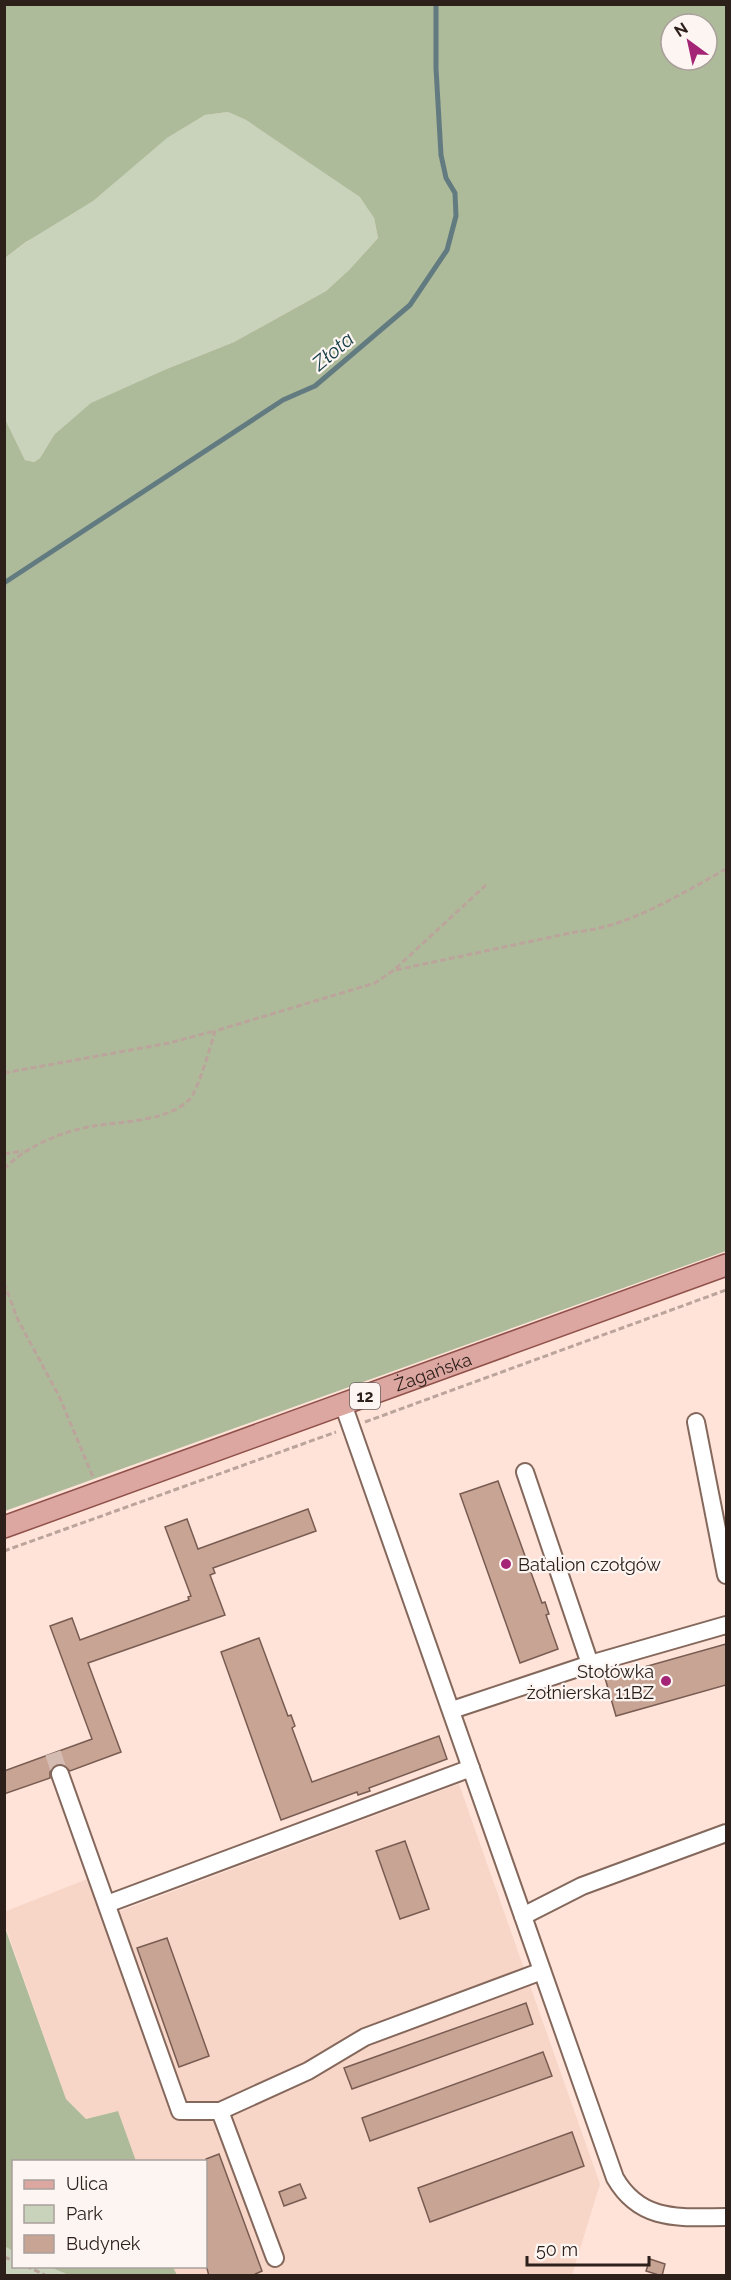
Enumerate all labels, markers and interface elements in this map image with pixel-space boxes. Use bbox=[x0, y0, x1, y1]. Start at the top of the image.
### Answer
north arrow bbox=[659, 12, 719, 72]
text: N bbox=[671, 19, 691, 41]
water label: Złota bbox=[307, 327, 359, 376]
street label: Żagańska bbox=[391, 1348, 474, 1395]
road number: 12 bbox=[350, 1383, 380, 1409]
place label: Batalion czołgów bbox=[518, 1554, 661, 1575]
marker: Batalion czołgów bbox=[499, 1557, 513, 1571]
place label: Stołówka żołnierska 11BZ bbox=[527, 1661, 654, 1703]
marker: Stołówka żołnierska 11BZ bbox=[659, 1674, 673, 1688]
legend bbox=[12, 2160, 207, 2268]
text: Ulica bbox=[66, 2173, 108, 2194]
text: Park bbox=[66, 2203, 103, 2224]
scale bar bbox=[527, 2229, 648, 2267]
text: Budynek bbox=[66, 2233, 141, 2254]
text: 50 m bbox=[536, 2239, 578, 2260]

